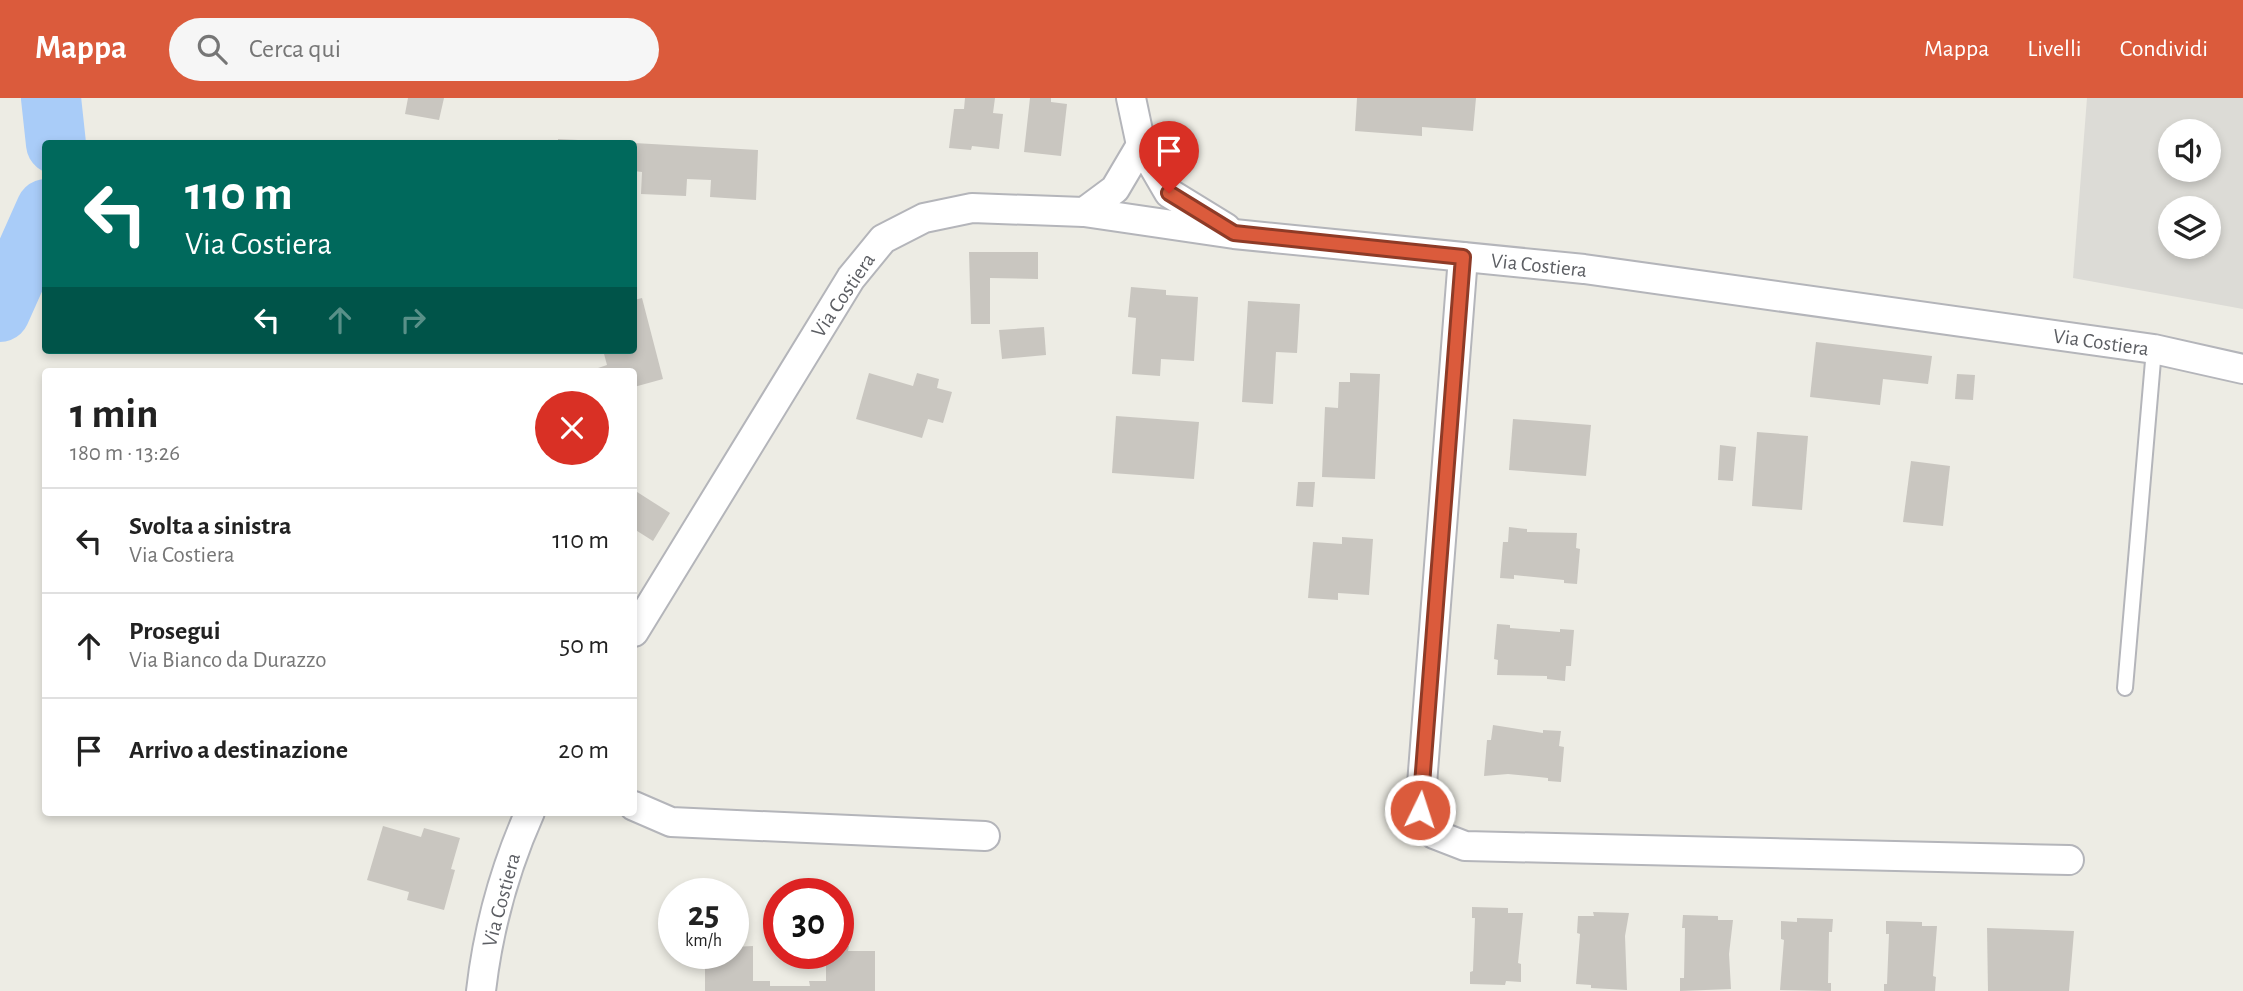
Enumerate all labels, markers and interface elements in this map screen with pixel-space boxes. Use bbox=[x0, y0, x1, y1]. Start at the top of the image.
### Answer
search box bbox=[169, 18, 659, 81]
icon: search bbox=[193, 30, 231, 68]
text: Mappa bbox=[35, 32, 127, 65]
text: Cerca qui bbox=[249, 36, 341, 62]
text: Mappa bbox=[1924, 37, 1989, 61]
text: Livelli bbox=[2027, 37, 2082, 61]
text: Condividi bbox=[2120, 37, 2208, 61]
map controls bbox=[2158, 119, 2221, 259]
button: sound bbox=[2158, 119, 2221, 182]
pin bbox=[1139, 121, 1199, 193]
icon: arrive bbox=[1150, 132, 1188, 170]
icon: left bbox=[70, 168, 161, 259]
text: 110 m bbox=[185, 170, 293, 219]
button: layers bbox=[2158, 196, 2221, 259]
text: Via Costiera bbox=[185, 228, 332, 260]
street label: Via Costiera bbox=[808, 249, 879, 341]
street label: Via Costiera bbox=[1490, 250, 1588, 281]
icon: left bbox=[248, 301, 286, 339]
icon: ahead bbox=[321, 301, 359, 339]
icon: right bbox=[394, 301, 432, 339]
street label: Via Costiera bbox=[2052, 325, 2150, 360]
button: close bbox=[535, 391, 609, 465]
text: 1 min bbox=[70, 393, 159, 435]
text: 180 m · 13:26 bbox=[70, 442, 180, 465]
text: Svolta a sinistra bbox=[129, 513, 291, 539]
icon: left bbox=[70, 522, 108, 560]
text: 110 m bbox=[552, 527, 609, 553]
text: Via Costiera bbox=[129, 544, 235, 567]
text: Prosegui bbox=[129, 618, 220, 644]
icon: ahead bbox=[70, 627, 108, 665]
text: 50 m bbox=[559, 632, 609, 658]
text: Via Bianco da Durazzo bbox=[129, 649, 327, 672]
icon: arrive bbox=[70, 732, 108, 770]
text: Arrivo a destinazione bbox=[129, 737, 348, 763]
text: 20 m bbox=[558, 737, 609, 763]
position arrow bbox=[1383, 773, 1457, 847]
street label: Via Costiera bbox=[479, 851, 524, 949]
speed limit sign: 30 bbox=[763, 878, 854, 969]
text: 25 bbox=[688, 897, 719, 932]
text: km/h bbox=[685, 932, 722, 950]

